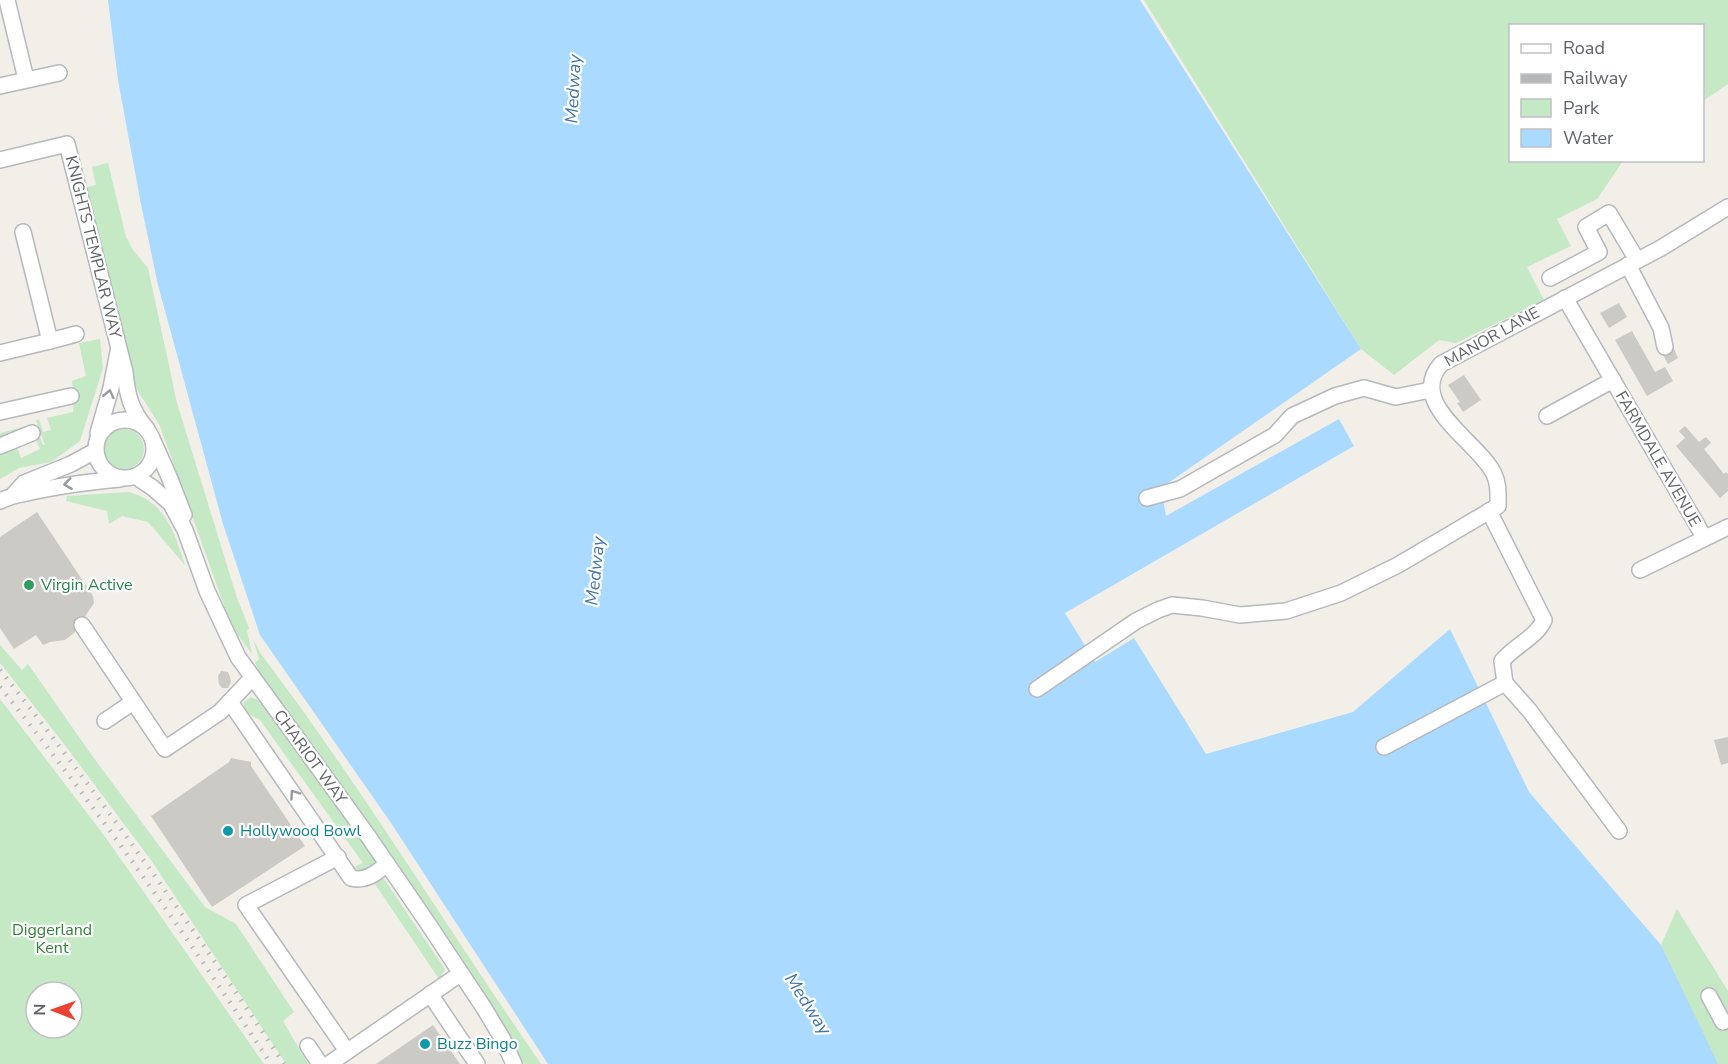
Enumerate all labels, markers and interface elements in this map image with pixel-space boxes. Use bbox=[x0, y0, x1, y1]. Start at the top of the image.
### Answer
legend bbox=[1509, 24, 1704, 162]
text: Road bbox=[1563, 36, 1605, 60]
water label: Medway bbox=[559, 53, 587, 124]
text: Railway bbox=[1563, 66, 1628, 90]
text: Park bbox=[1563, 96, 1600, 120]
text: Water bbox=[1563, 126, 1614, 150]
street label: KNIGHTS TEMPLAR WAY bbox=[60, 153, 126, 341]
street label: MANOR LANE bbox=[1441, 302, 1543, 372]
street label: FARMDALE AVENUE bbox=[1610, 387, 1706, 531]
one-way arrow bbox=[102, 389, 115, 399]
one-way arrow bbox=[64, 477, 73, 490]
water label: Medway bbox=[579, 535, 611, 607]
place label: Virgin Active bbox=[40, 574, 133, 596]
marker: Virgin Active bbox=[22, 578, 36, 592]
street label: CHARIOT WAY bbox=[268, 705, 352, 809]
one-way arrow bbox=[290, 790, 301, 801]
place label: Hollywood Bowl bbox=[240, 820, 362, 842]
marker: Hollywood Bowl bbox=[221, 824, 235, 838]
park label: Diggerland Kent bbox=[12, 919, 92, 959]
water label: Medway bbox=[779, 968, 837, 1040]
north arrow bbox=[24, 980, 84, 1040]
text: N bbox=[29, 1004, 51, 1016]
place label: Buzz Bingo bbox=[437, 1033, 518, 1055]
marker: Buzz Bingo bbox=[418, 1037, 432, 1051]

